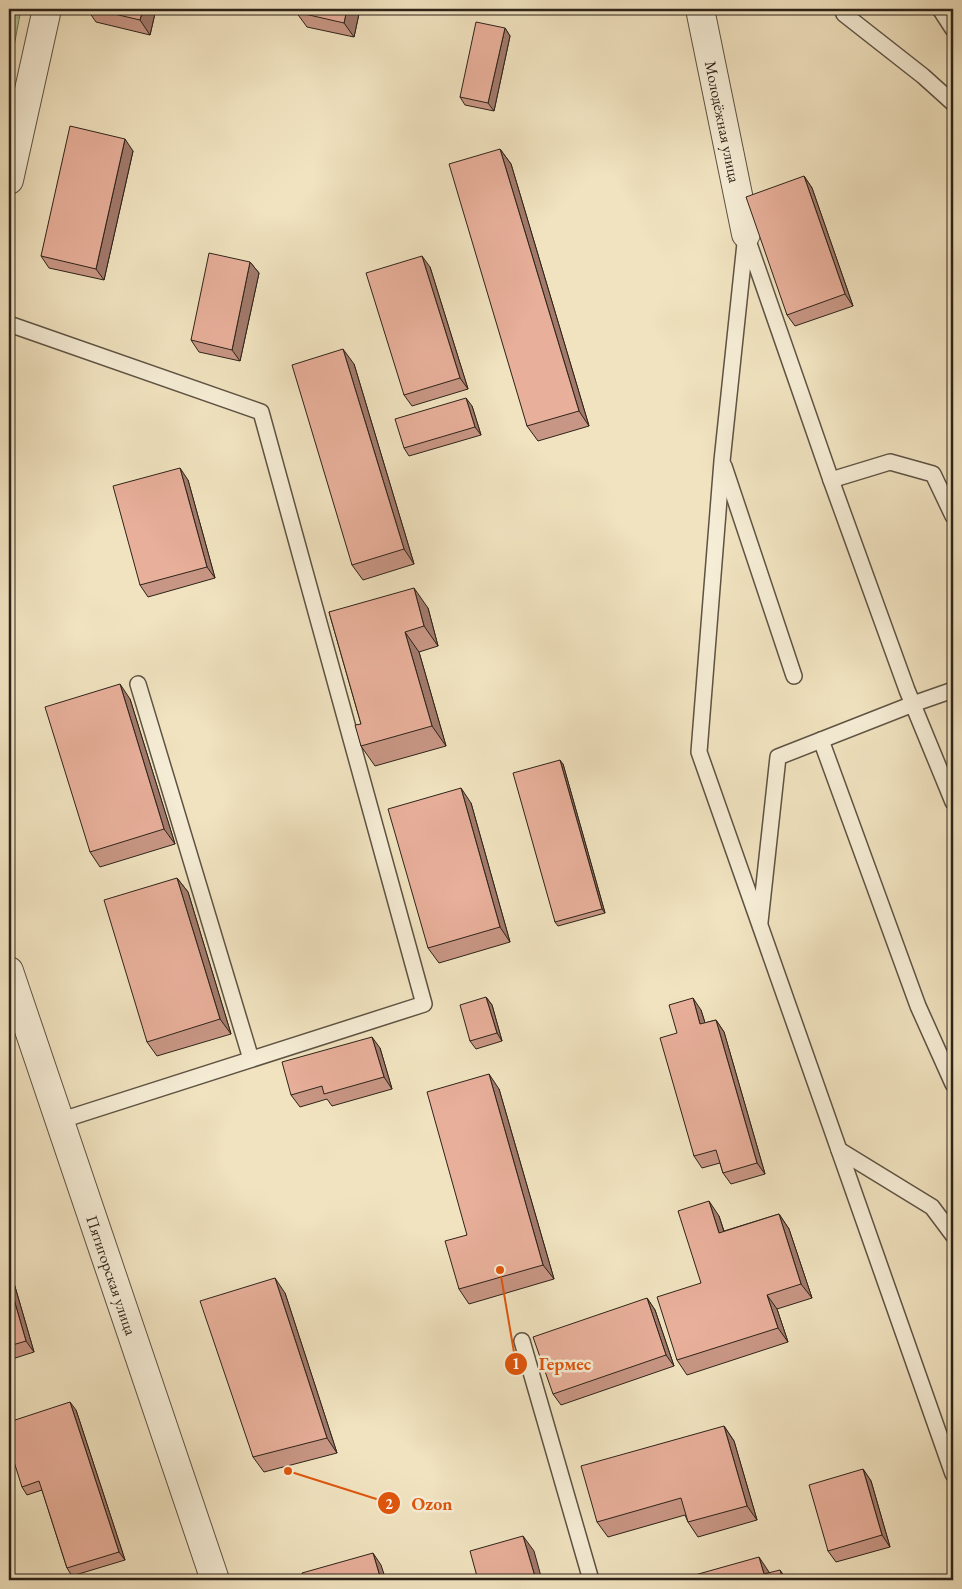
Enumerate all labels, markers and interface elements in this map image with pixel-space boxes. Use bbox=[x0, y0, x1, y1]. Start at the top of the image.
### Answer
street label: Молодёжная улица bbox=[700, 59, 746, 185]
street label: Пятигорская улица bbox=[82, 1212, 142, 1338]
callout: Гермес bbox=[504, 1348, 601, 1381]
text: Гермес bbox=[539, 1352, 592, 1375]
text: 1 bbox=[512, 1354, 520, 1373]
callout: Ozon bbox=[377, 1487, 463, 1520]
text: Ozon bbox=[412, 1492, 452, 1515]
text: 2 bbox=[385, 1494, 393, 1513]

